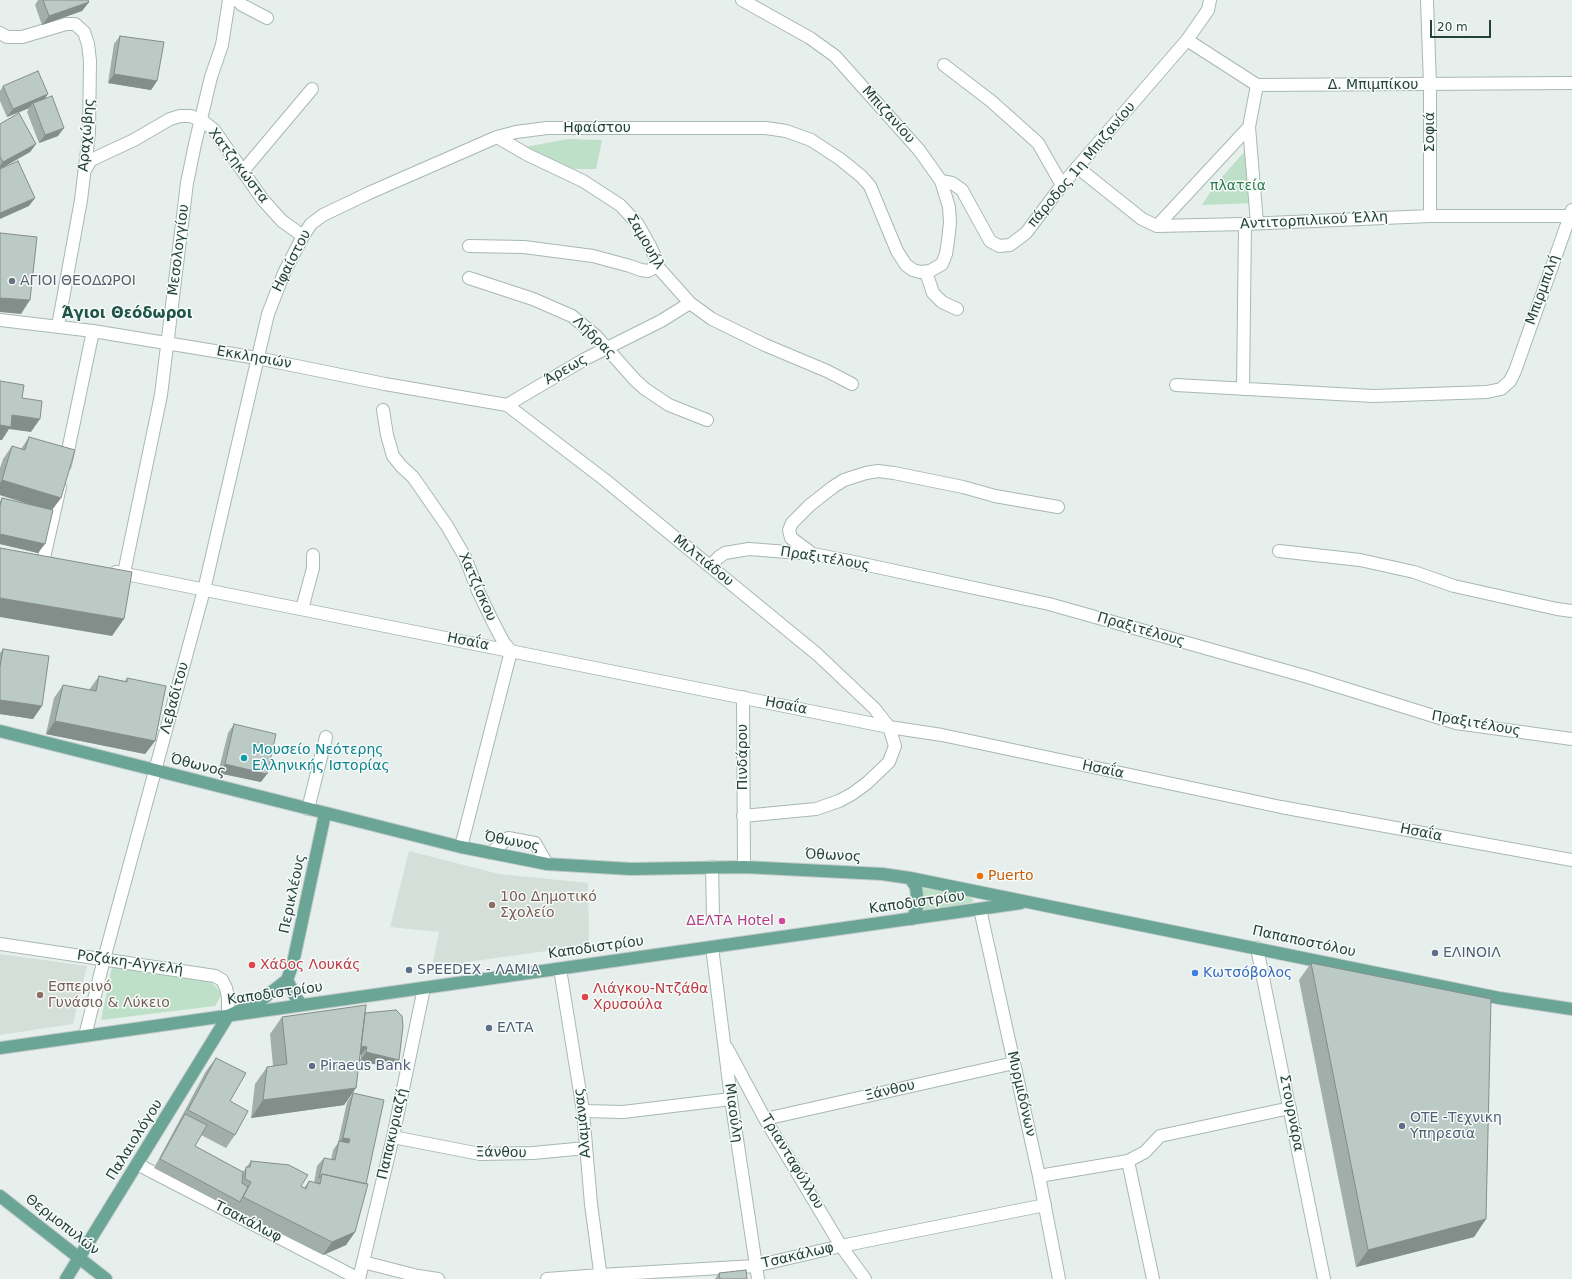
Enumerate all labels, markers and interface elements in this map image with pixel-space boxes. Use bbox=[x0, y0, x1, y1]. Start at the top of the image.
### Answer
scale bar bbox=[1432, 12, 1493, 38]
text: 20 m bbox=[1437, 20, 1468, 34]
street label: Δ. Μπιμπίκου bbox=[1328, 77, 1418, 93]
street label: Μπιζανίου bbox=[858, 83, 918, 147]
street label: Αραχώβης bbox=[75, 98, 99, 172]
street label: πάροδος 1η Μπιζανίου bbox=[1025, 99, 1139, 231]
street label: Σοφιά bbox=[1422, 112, 1438, 152]
street label: Ηφαίστου bbox=[563, 120, 631, 136]
street label: Χατζηκώστα bbox=[204, 125, 272, 207]
park label: πλατεία bbox=[1210, 178, 1266, 194]
street label: Μεσολογγίου bbox=[165, 203, 193, 297]
street label: Αντιτορπιλικού Έλλη bbox=[1240, 209, 1388, 233]
street label: Σαμουήλ bbox=[623, 211, 667, 273]
street label: Ηφαίστου bbox=[269, 227, 315, 295]
street label: Μπιρμπιλή bbox=[1523, 253, 1563, 327]
place label: ΑΓΙΟΙ ΘΕΟΔΩΡΟΙ bbox=[20, 273, 136, 289]
marker: ΑΓΙΟΙ ΘΕΟΔΩΡΟΙ bbox=[7, 276, 17, 286]
district label: Άγιοι Θεόδωροι bbox=[61, 305, 193, 323]
street label: Λήδρας bbox=[569, 313, 619, 363]
street label: Εκκλησιών bbox=[215, 343, 293, 373]
street label: Άρεως bbox=[542, 351, 590, 389]
street label: Μιλτιάδου bbox=[669, 532, 737, 590]
street label: Πραξιτέλους bbox=[779, 544, 871, 574]
street label: Χατζίσκου bbox=[454, 550, 500, 624]
street label: Πραξιτέλους bbox=[1095, 609, 1187, 651]
street label: Ησαΐα bbox=[445, 630, 491, 654]
street label: Λεβαδίτου bbox=[157, 660, 193, 736]
street label: Ησαΐα bbox=[763, 694, 809, 718]
street label: Πραξιτέλους bbox=[1430, 708, 1522, 740]
street label: Πινδάρου bbox=[735, 724, 751, 790]
place label: Μουσείο Νεότερης Ελληνικής Ιστορίας bbox=[252, 742, 390, 774]
street label: Όθωνος bbox=[169, 751, 227, 781]
marker: Μουσείο Νεότερης Ελληνικής Ιστορίας bbox=[239, 753, 249, 763]
street label: Ησαΐα bbox=[1080, 757, 1126, 783]
street label: Ησαΐα bbox=[1398, 821, 1444, 845]
street label: Όθωνος bbox=[483, 828, 541, 856]
street label: Όθωνος bbox=[804, 846, 862, 866]
street label: Περικλέους bbox=[276, 853, 310, 935]
place label: Puerto bbox=[988, 868, 1033, 884]
marker: Puerto bbox=[975, 871, 985, 881]
street label: Καποδιστρίου bbox=[868, 888, 966, 918]
place label: 10ο Δημοτικό Σχολείο bbox=[500, 889, 597, 922]
marker: 10ο Δημοτικό Σχολείο bbox=[487, 900, 497, 910]
place label: ΔΕΛΤΑ Hotel bbox=[686, 913, 774, 929]
marker: ΔΕΛΤΑ Hotel bbox=[777, 916, 787, 926]
street label: Παπαποστόλου bbox=[1251, 923, 1357, 961]
street label: Καποδιστρίου bbox=[547, 933, 645, 963]
place label: ΕΛΙΝΟΙΛ bbox=[1443, 945, 1501, 961]
street label: Ροζάκη-Αγγελή bbox=[76, 947, 184, 979]
marker: ΕΛΙΝΟΙΛ bbox=[1430, 948, 1440, 958]
place label: Χάδος Λουκάς bbox=[260, 957, 361, 973]
marker: Χάδος Λουκάς bbox=[247, 960, 257, 970]
place label: SPEEDEX - ΛΑΜΙΑ bbox=[417, 962, 540, 978]
marker: SPEEDEX - ΛΑΜΙΑ bbox=[404, 965, 414, 975]
place label: Κωτσόβολος bbox=[1203, 965, 1292, 981]
marker: Κωτσόβολος bbox=[1190, 968, 1200, 978]
place label: Εσπερινό Γυνάσιο & Λύκειο bbox=[48, 979, 170, 1012]
street label: Καποδιστρίου bbox=[226, 979, 324, 1009]
place label: Λιάγκου-Ντζάθα Χρυσούλα bbox=[593, 981, 708, 1014]
marker: Εσπερινό Γυνάσιο & Λύκειο bbox=[35, 990, 45, 1000]
marker: Λιάγκου-Ντζάθα Χρυσούλα bbox=[580, 992, 590, 1002]
place label: ΕΛΤΑ bbox=[497, 1020, 534, 1036]
marker: ΕΛΤΑ bbox=[484, 1023, 494, 1033]
street label: Μυρμιδόνων bbox=[1003, 1050, 1039, 1138]
place label: Piraeus Bank bbox=[320, 1058, 411, 1074]
marker: Piraeus Bank bbox=[307, 1061, 317, 1071]
street label: Στουρνάρα bbox=[1275, 1073, 1307, 1153]
street label: Ξάνθου bbox=[863, 1077, 917, 1105]
street label: Μιαούλη bbox=[721, 1082, 745, 1144]
street label: Παπακυριαζή bbox=[374, 1087, 412, 1181]
street label: Αλαμάνας bbox=[571, 1087, 595, 1159]
street label: Παλαιολόγου bbox=[103, 1096, 167, 1184]
place label: ΟΤΕ -Τεχνικη Υπηρεσια bbox=[1410, 1110, 1502, 1142]
street label: Τριανταφύλλου bbox=[757, 1112, 827, 1212]
marker: ΟΤΕ -Τεχνικη Υπηρεσια bbox=[1397, 1121, 1407, 1131]
street label: Ξάνθου bbox=[475, 1144, 527, 1162]
street label: Θερμοπυλών bbox=[22, 1191, 102, 1259]
street label: Τσακάλωφ bbox=[211, 1198, 285, 1246]
street label: Τσακάλωφ bbox=[760, 1240, 836, 1272]

